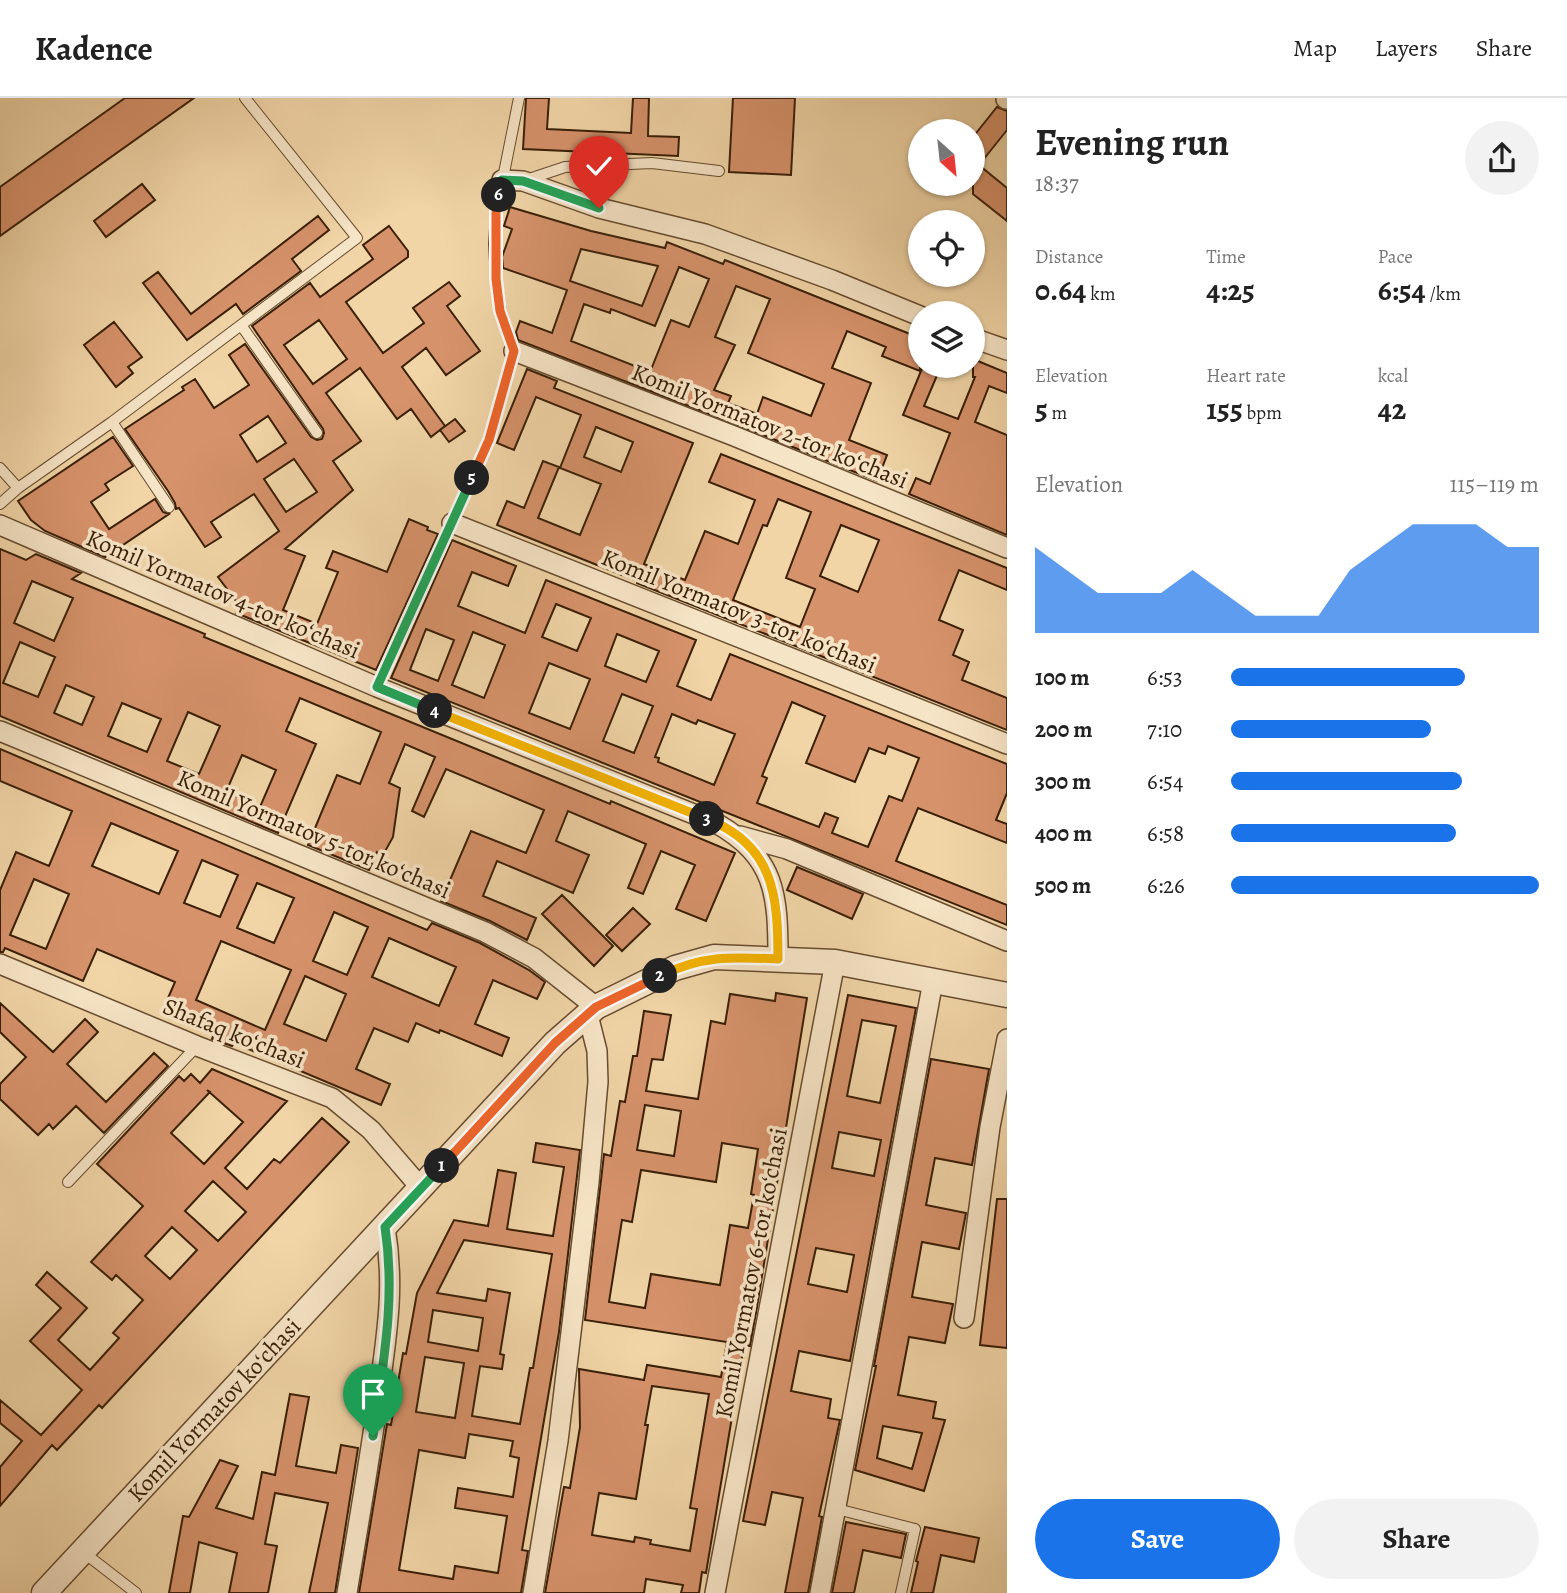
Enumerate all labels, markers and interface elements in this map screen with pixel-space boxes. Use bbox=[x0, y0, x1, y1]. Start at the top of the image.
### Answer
text: Kadence bbox=[35, 26, 153, 71]
text: Map bbox=[1293, 32, 1337, 64]
text: Layers bbox=[1375, 32, 1438, 64]
text: Share bbox=[1476, 32, 1532, 64]
text: Evening run bbox=[1035, 116, 1229, 168]
north arrow bbox=[908, 119, 985, 196]
map controls bbox=[908, 119, 985, 378]
button: share bbox=[1465, 121, 1539, 195]
pin bbox=[569, 136, 629, 208]
icon: check bbox=[580, 147, 618, 185]
text: 18:37 bbox=[1035, 168, 1079, 199]
pin: 6 bbox=[482, 178, 516, 212]
text: 6 bbox=[494, 181, 503, 207]
button: locate bbox=[908, 210, 985, 287]
text: Distance bbox=[1035, 244, 1103, 270]
text: Time bbox=[1206, 244, 1246, 270]
text: Pace bbox=[1378, 244, 1413, 270]
text: 0.64 bbox=[1035, 270, 1086, 310]
text: 4:25 bbox=[1206, 270, 1255, 310]
text: 6:54 bbox=[1378, 270, 1426, 310]
text: km bbox=[1086, 281, 1115, 307]
text: /km bbox=[1426, 281, 1461, 307]
button: layers bbox=[908, 301, 985, 378]
street label: Komil Yormatov 2-tor koʻchasi bbox=[627, 356, 913, 496]
text: Elevation bbox=[1035, 363, 1108, 389]
text: Heart rate bbox=[1206, 363, 1286, 389]
text: kcal bbox=[1378, 363, 1408, 389]
text: 5 bbox=[1035, 389, 1048, 429]
text: 155 bbox=[1206, 389, 1243, 429]
text: 42 bbox=[1378, 389, 1406, 429]
text: m bbox=[1048, 400, 1067, 426]
text: bpm bbox=[1243, 400, 1282, 426]
pin: 5 bbox=[454, 460, 490, 496]
text: 5 bbox=[467, 464, 476, 490]
text: Elevation bbox=[1035, 469, 1123, 500]
text: 115–119 m bbox=[1450, 469, 1539, 500]
street label: Komil Yormatov 4-tor koʻchasi bbox=[81, 522, 365, 666]
street label: Komil Yormatov 3-tor koʻchasi bbox=[597, 541, 881, 681]
text: 100 m bbox=[1035, 662, 1090, 693]
text: 6:53 bbox=[1147, 662, 1183, 693]
pin: 4 bbox=[418, 694, 452, 728]
text: 4 bbox=[430, 697, 439, 723]
text: 200 m bbox=[1035, 714, 1093, 745]
text: 7:10 bbox=[1147, 714, 1182, 745]
street label: Komil Yormatov 5-tor koʻchasi bbox=[172, 762, 456, 906]
text: 300 m bbox=[1035, 766, 1091, 797]
text: 6:54 bbox=[1147, 766, 1183, 797]
pin: 3 bbox=[690, 802, 724, 836]
text: 3 bbox=[702, 805, 711, 831]
text: 400 m bbox=[1035, 818, 1092, 849]
text: 6:58 bbox=[1147, 818, 1184, 849]
text: 500 m bbox=[1035, 870, 1091, 901]
text: 6:26 bbox=[1147, 870, 1185, 901]
pin: 2 bbox=[642, 958, 678, 994]
text: 2 bbox=[655, 962, 664, 988]
street label: Shafaq koʻchasi bbox=[158, 990, 310, 1076]
street label: Komil Yormatov 6-tor koʻchasi bbox=[707, 1125, 795, 1421]
pin: 1 bbox=[424, 1148, 460, 1184]
text: 1 bbox=[438, 1152, 445, 1178]
street label: Komil Yormatov koʻchasi bbox=[120, 1311, 308, 1509]
pin bbox=[343, 1364, 403, 1436]
icon: arrive bbox=[354, 1375, 392, 1413]
button: Save bbox=[1035, 1499, 1280, 1579]
button: Share bbox=[1294, 1499, 1539, 1579]

